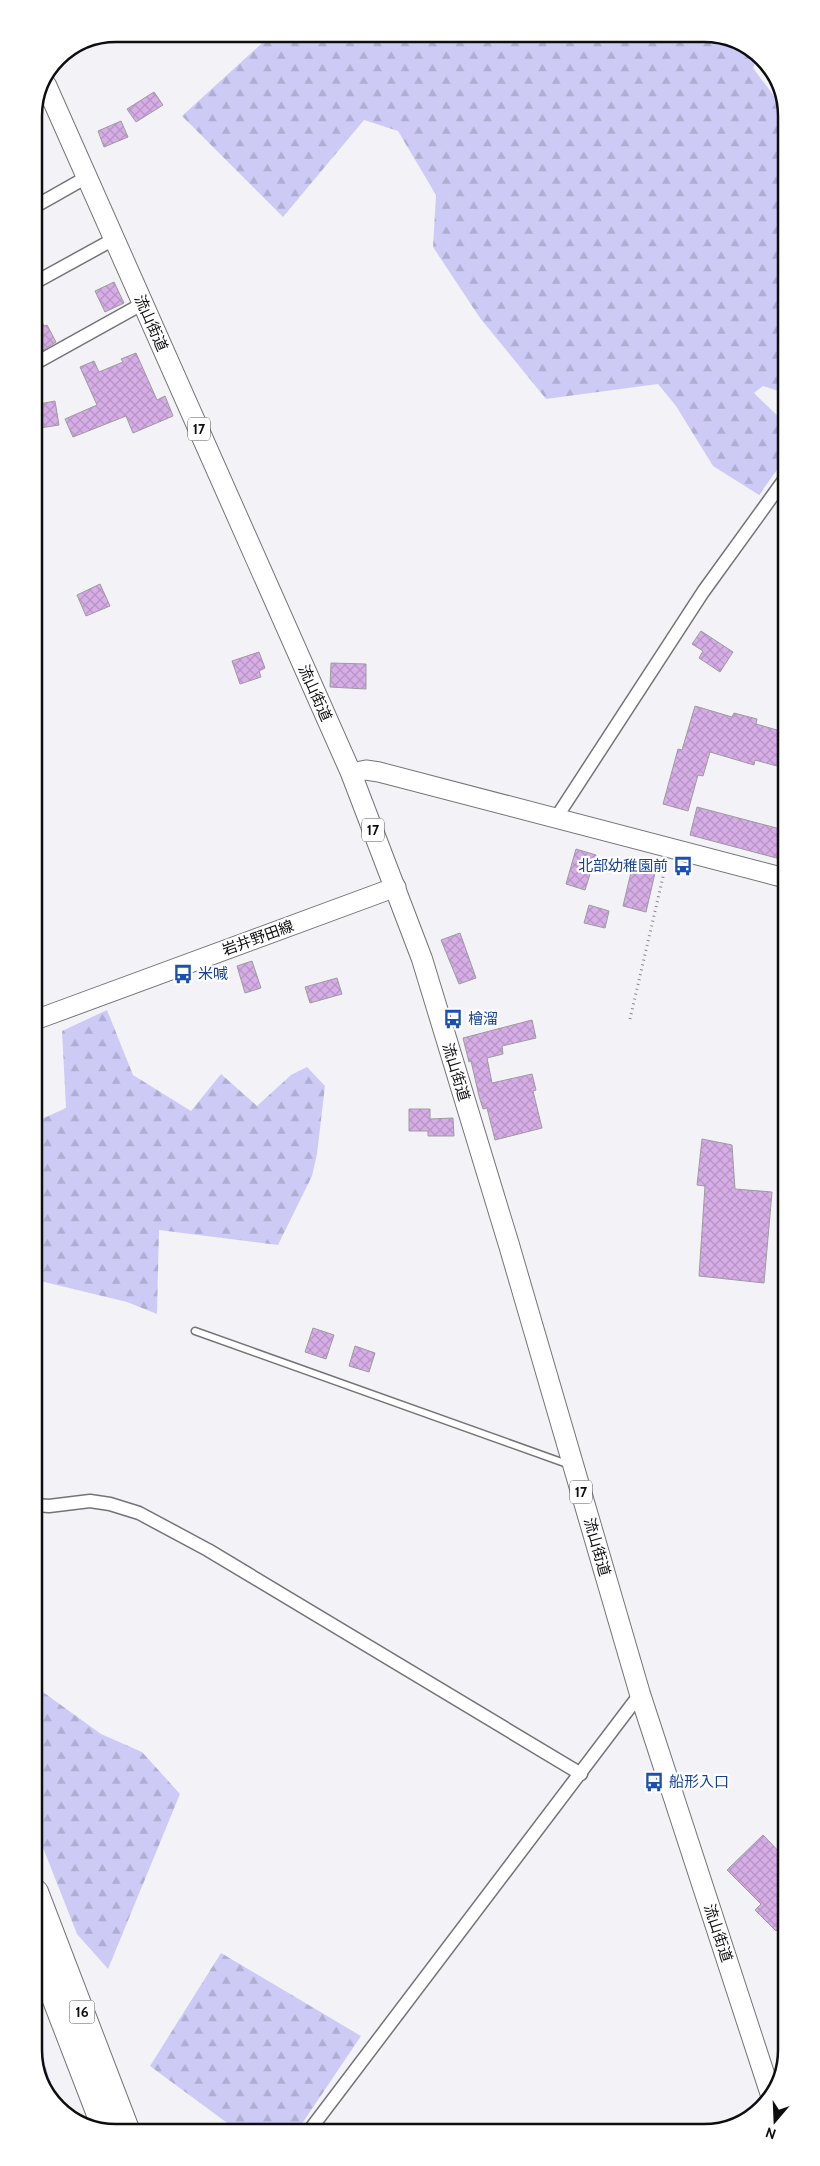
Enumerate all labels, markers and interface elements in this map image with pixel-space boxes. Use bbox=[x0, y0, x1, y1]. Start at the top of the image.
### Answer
street label: 流山街道 bbox=[131, 292, 171, 354]
road number: 17 bbox=[188, 418, 210, 440]
street label: 流山街道 bbox=[295, 662, 335, 724]
road number: 17 bbox=[362, 818, 384, 842]
bus stop icon: 北部幼稚園前 bbox=[672, 855, 694, 877]
place label: 北部幼稚園前 bbox=[578, 857, 668, 875]
street label: 岩井野田線 bbox=[220, 917, 296, 959]
bus stop icon: 米喊 bbox=[172, 963, 194, 985]
place label: 米喊 bbox=[198, 965, 228, 983]
bus stop icon: 檜溜 bbox=[442, 1008, 464, 1030]
place label: 檜溜 bbox=[468, 1010, 498, 1028]
street label: 流山街道 bbox=[439, 1041, 473, 1103]
road number: 17 bbox=[570, 1480, 592, 1504]
street label: 流山街道 bbox=[580, 1516, 614, 1578]
bus stop icon: 船形入口 bbox=[643, 1771, 665, 1793]
place label: 船形入口 bbox=[669, 1773, 729, 1791]
street label: 流山街道 bbox=[700, 1902, 736, 1964]
road number: 16 bbox=[70, 2000, 94, 2024]
north arrow bbox=[750, 2096, 800, 2146]
text: N bbox=[763, 2123, 778, 2143]

